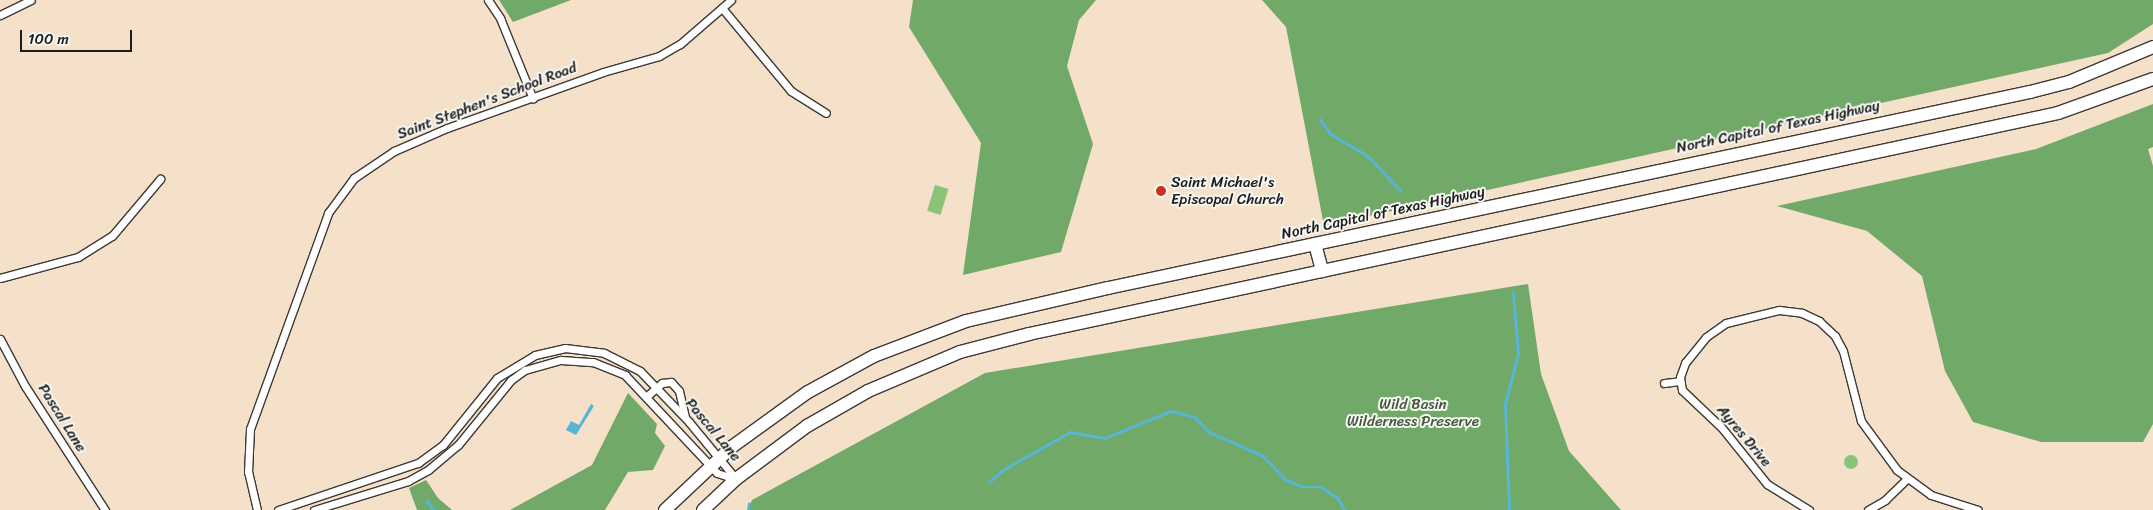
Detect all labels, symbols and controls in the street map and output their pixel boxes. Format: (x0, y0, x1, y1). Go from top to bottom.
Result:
scale bar (22, 20, 135, 52)
text: 100 m (28, 26, 69, 52)
street label: Saint Stephen's School Road (394, 58, 580, 144)
street label: North Capital of Texas Highway (1674, 97, 1882, 157)
place label: Saint Michael's Episcopal Church (1171, 173, 1284, 208)
street label: North Capital of Texas Highway (1279, 183, 1487, 243)
marker: Saint Michael's Episcopal Church (1155, 185, 1167, 197)
street label: Pascal Lane (34, 381, 90, 455)
street label: Pascal Lane (681, 395, 745, 465)
park label: Wild Basin Wilderness Preserve (1347, 395, 1479, 430)
street label: Ayres Drive (1713, 401, 1775, 471)

